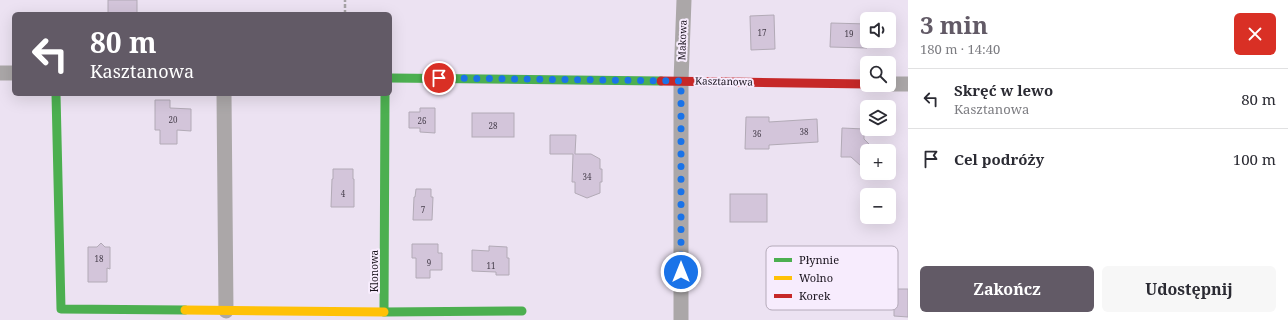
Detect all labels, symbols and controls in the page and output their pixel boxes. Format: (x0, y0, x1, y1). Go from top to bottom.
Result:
text: 3 min (920, 8, 988, 41)
map controls (860, 12, 896, 224)
button: sound (860, 12, 896, 48)
button: close (1234, 13, 1276, 55)
street label: Makowa (674, 19, 690, 61)
text: 80 m (90, 23, 157, 61)
house number: 17 (758, 27, 767, 38)
icon: left (24, 28, 76, 80)
house number: 19 (845, 28, 853, 39)
text: 180 m · 14:40 (920, 40, 1000, 58)
button: search (860, 56, 896, 92)
text: Kasztanowa (90, 59, 194, 83)
pin (422, 61, 456, 95)
icon: arrive (428, 67, 450, 89)
street label: Kasztanowa (695, 73, 753, 89)
text: Skręć w lewo (954, 80, 1053, 100)
icon: left (920, 88, 942, 110)
text: 80 m (1241, 89, 1276, 109)
button: layers (860, 100, 896, 136)
text: Kasztanowa (954, 100, 1029, 118)
house number: 20 (169, 114, 178, 125)
house number: 26 (418, 115, 427, 126)
house number: 28 (489, 120, 498, 131)
house number: 38 (800, 126, 809, 137)
house number: 36 (753, 128, 762, 139)
button: + (860, 144, 896, 180)
icon: arrive (920, 148, 942, 170)
text: Cel podróży (954, 149, 1044, 169)
text: 100 m (1233, 149, 1276, 169)
house number: 34 (583, 171, 592, 182)
house number: 4 (341, 188, 346, 199)
button: − (860, 188, 896, 224)
house number: 7 (421, 204, 426, 215)
legend (766, 246, 898, 310)
street label: Klonowa (367, 249, 381, 292)
position arrow (660, 251, 702, 293)
text: Płynnie (799, 252, 839, 267)
house number: 18 (95, 253, 104, 264)
house number: 9 (427, 257, 431, 268)
house number: 11 (487, 260, 495, 271)
button: Zakończ (920, 266, 1094, 312)
button: Udostępnij (1102, 266, 1276, 312)
text: Wolno (799, 270, 833, 285)
text: Korek (799, 288, 831, 303)

